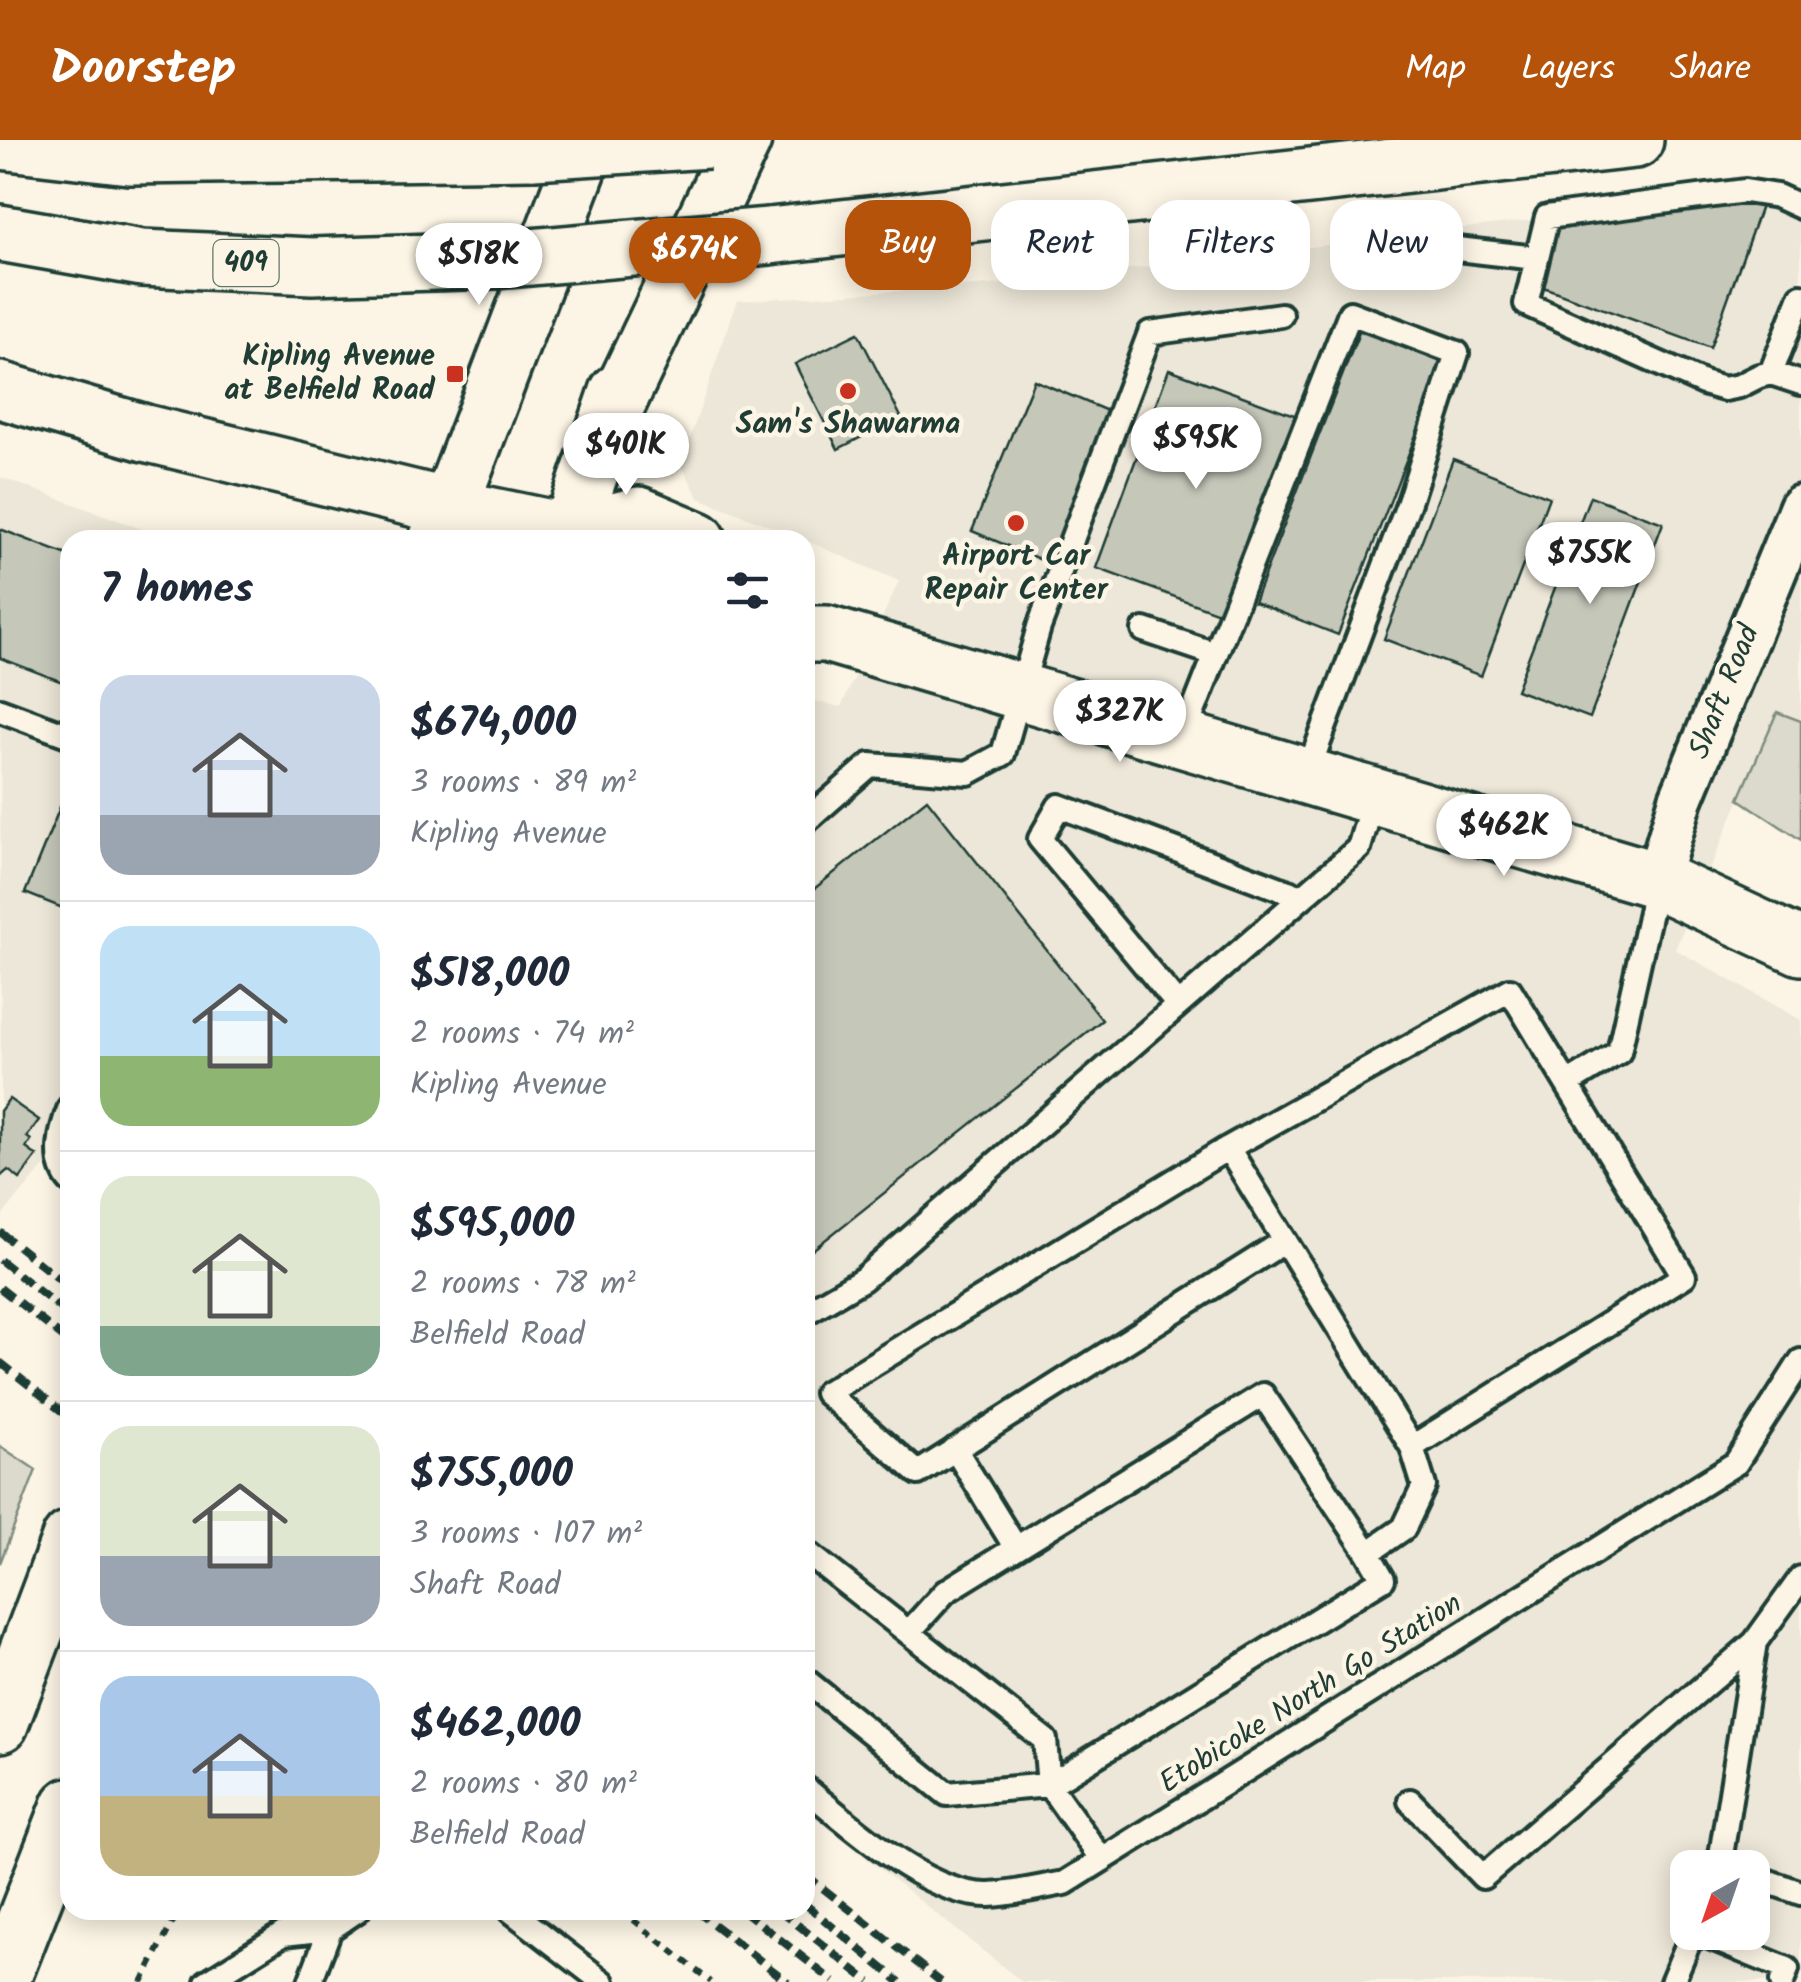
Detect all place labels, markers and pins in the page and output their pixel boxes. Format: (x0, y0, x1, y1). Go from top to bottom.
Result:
pin: $674K (625, 218, 765, 303)
pin: $518K (409, 223, 549, 308)
place label: Kipling Avenue at Belfield Road (224, 333, 436, 415)
marker: Kipling Avenue at Belfield Road (444, 363, 466, 385)
marker: Sam's Shawarma (837, 380, 859, 402)
place label: Sam's Shawarma (736, 401, 960, 449)
pin: $595K (1126, 407, 1266, 492)
pin: $401K (556, 413, 696, 498)
marker: Airport Car Repair Center (1005, 512, 1027, 534)
pin: $755K (1520, 522, 1660, 607)
place label: Airport Car Repair Center (924, 533, 1109, 615)
pin: $327K (1050, 680, 1190, 765)
pin: $462K (1434, 794, 1574, 879)

